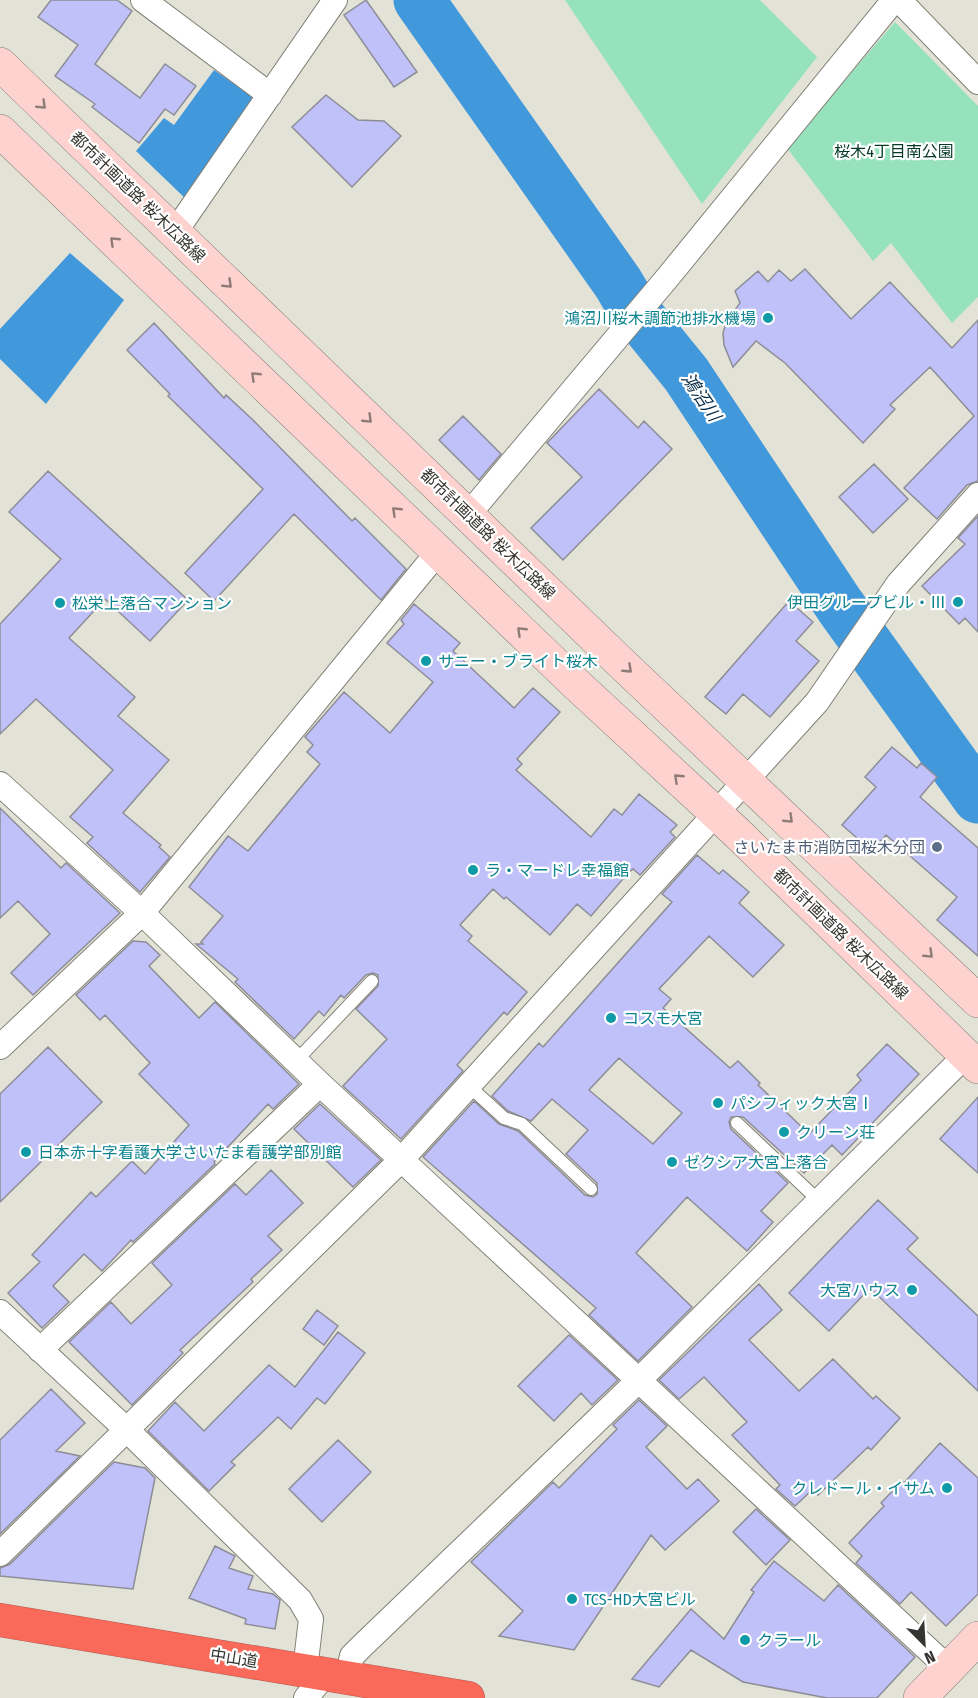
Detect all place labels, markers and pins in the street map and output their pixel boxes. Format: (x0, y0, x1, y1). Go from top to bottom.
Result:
place label: 鴻沼川桜木調節池排水機場 (564, 309, 756, 328)
marker: 鴻沼川桜木調節池排水機場 (761, 311, 775, 325)
place label: 伊田グループビル・Ⅲ (787, 593, 946, 612)
place label: 松栄上落合マンション (72, 594, 232, 613)
marker: 伊田グループビル・Ⅲ (951, 595, 965, 609)
marker: 松栄上落合マンション (53, 596, 67, 610)
place label: サニー・ブライト桜木 (438, 652, 598, 671)
marker: サニー・ブライト桜木 (419, 654, 433, 668)
place label: さいたま市消防団桜木分団 (733, 838, 925, 857)
marker: さいたま市消防団桜木分団 (930, 840, 944, 854)
place label: ラ・マードレ幸福館 (485, 861, 629, 880)
marker: ラ・マードレ幸福館 (466, 863, 480, 877)
place label: コスモ大宮 (623, 1009, 703, 1028)
marker: コスモ大宮 (604, 1011, 618, 1025)
place label: パシフィック大宮Ⅰ (730, 1094, 874, 1113)
marker: パシフィック大宮Ⅰ (711, 1096, 725, 1110)
place label: クリーン荘 (796, 1123, 875, 1142)
marker: クリーン荘 (777, 1125, 791, 1139)
place label: 日本赤十字看護大学さいたま看護学部別館 (38, 1143, 342, 1162)
marker: 日本赤十字看護大学さいたま看護学部別館 (19, 1145, 33, 1159)
place label: ゼクシア大宮上落合 (684, 1153, 828, 1172)
marker: ゼクシア大宮上落合 (665, 1155, 679, 1169)
place label: 大宮ハウス (820, 1281, 900, 1300)
marker: 大宮ハウス (905, 1283, 919, 1297)
place label: クレドール・イサム (791, 1479, 935, 1498)
marker: クレドール・イサム (940, 1481, 954, 1495)
place label: TCS-HD大宮ビル (584, 1590, 696, 1609)
marker: TCS-HD大宮ビル (565, 1592, 579, 1606)
place label: クラール (757, 1631, 821, 1650)
marker: クラール (738, 1633, 752, 1647)

